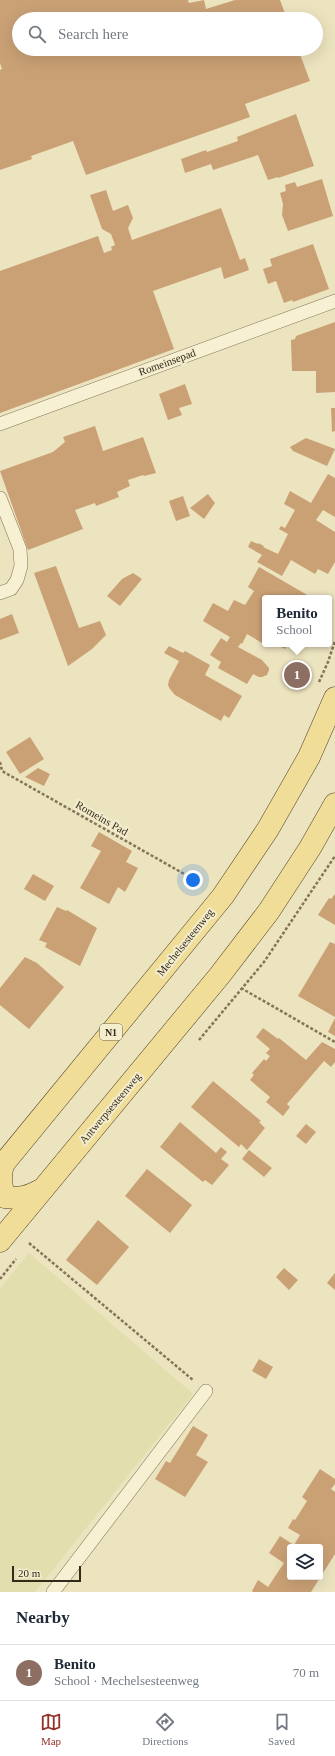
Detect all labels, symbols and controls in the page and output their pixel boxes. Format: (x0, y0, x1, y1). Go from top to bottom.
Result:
search box (12, 12, 323, 56)
icon: search (26, 23, 48, 45)
text: Search here (58, 26, 128, 42)
street label: Romeinsepad (137, 346, 198, 378)
popup (262, 595, 332, 647)
text: Benito (276, 605, 318, 621)
text: School (276, 622, 312, 637)
pin: 1 (284, 660, 310, 690)
street label: Romeins Pad (74, 798, 131, 838)
your location (183, 870, 203, 890)
street label: Mechelsesteenweg (154, 906, 216, 978)
road number: N1 (100, 1024, 122, 1040)
street label: Antwerpsesteenweg (77, 1070, 143, 1146)
map controls (287, 1544, 323, 1580)
button: layers (287, 1544, 323, 1580)
scale bar (12, 1564, 81, 1583)
text: 20 m (18, 1567, 40, 1579)
text: Nearby (16, 1608, 70, 1627)
text: Benito (54, 1656, 96, 1672)
text: 1 (26, 1665, 32, 1680)
text: 70 m (293, 1665, 319, 1680)
text: School · Mechelsesteenweg (54, 1673, 199, 1688)
tab: Map (40, 1711, 62, 1747)
tab: Directions (142, 1711, 188, 1747)
tab: Saved (268, 1711, 295, 1747)

